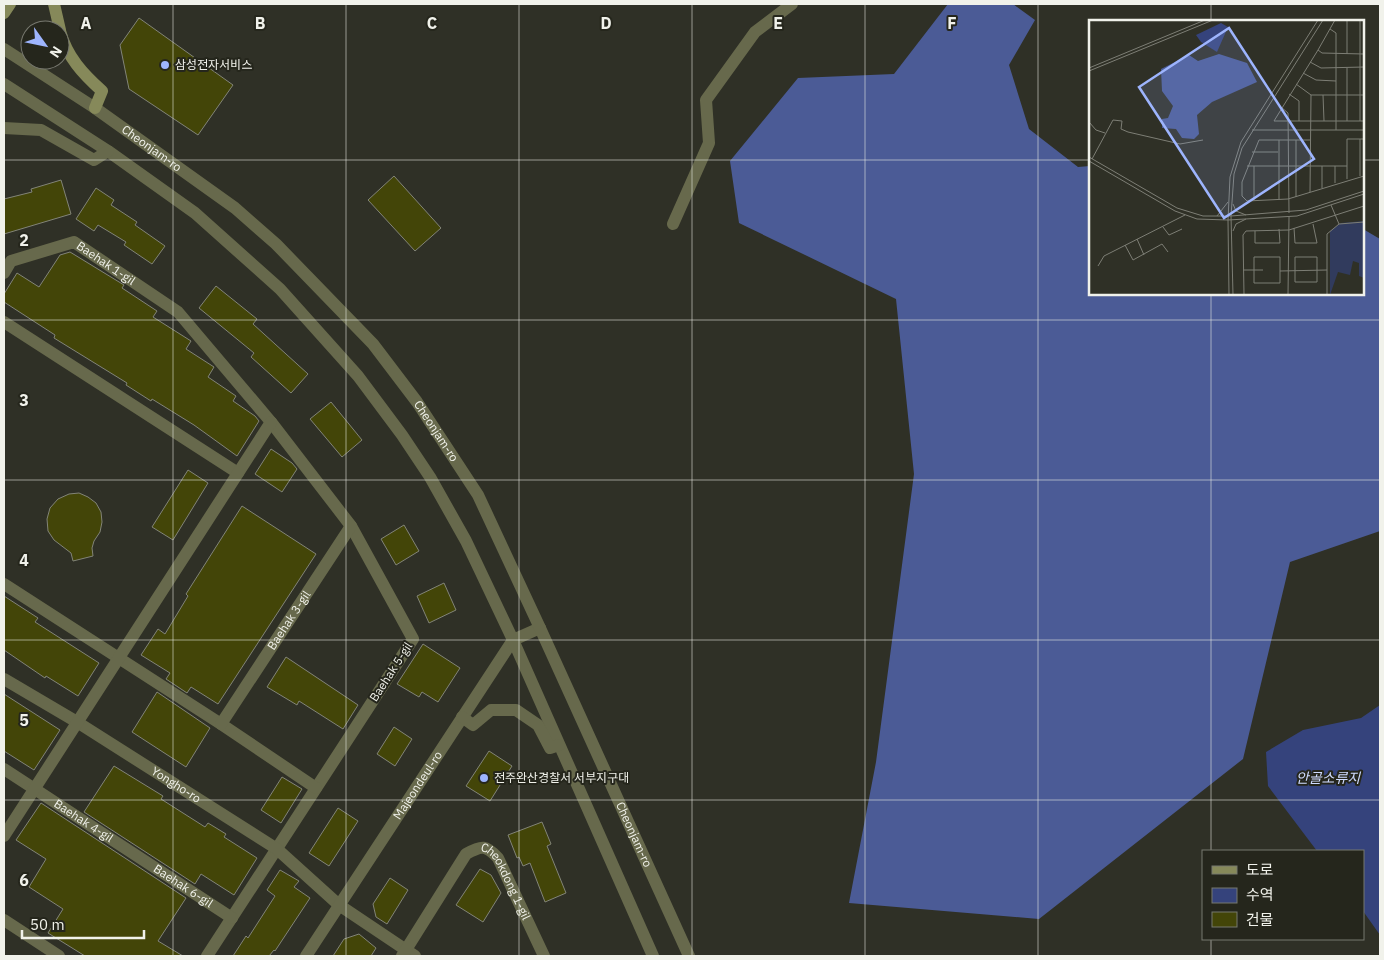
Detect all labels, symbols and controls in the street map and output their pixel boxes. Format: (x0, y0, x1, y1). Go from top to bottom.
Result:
text: A (81, 13, 92, 33)
text: B (255, 13, 266, 33)
text: C (427, 13, 437, 33)
text: D (600, 13, 612, 33)
text: E (773, 13, 783, 33)
text: F (947, 13, 957, 33)
north arrow (20, 20, 70, 70)
inset map (1089, 20, 1364, 295)
text: N (46, 43, 66, 61)
place label: 삼성전자서비스 (175, 57, 252, 72)
marker: 삼성전자서비스 (159, 59, 171, 71)
street label: Cheonjam-ro (119, 121, 185, 175)
text: 2 (19, 230, 29, 250)
street label: Baehak 1-gil (74, 238, 138, 288)
text: 3 (19, 390, 29, 410)
street label: Cheonjam-ro (411, 397, 462, 465)
text: 4 (19, 550, 29, 570)
street label: Baehak 3-gil (264, 588, 314, 653)
street label: Baehak 5-gil (366, 639, 415, 704)
text: 5 (19, 710, 29, 730)
street label: Majeondeul-ro (390, 748, 445, 822)
street label: Yongho-ro (149, 763, 204, 806)
water label: 안골소류지 (1296, 769, 1361, 787)
place label: 전주완산경찰서 서부지구대 (494, 770, 629, 785)
marker: 전주완산경찰서 서부지구대 (478, 772, 490, 784)
street label: Baehak 4-gil (51, 796, 116, 845)
street label: Cheonjam-ro (613, 799, 656, 870)
street label: Cheokdong 1-gil (480, 839, 534, 922)
legend (1202, 850, 1364, 940)
text: 도로 (1246, 860, 1274, 879)
street label: Baehak 6-gil (151, 861, 216, 911)
text: 6 (19, 870, 29, 890)
text: 수역 (1246, 885, 1274, 904)
scale bar (22, 908, 145, 940)
text: 건물 (1246, 910, 1274, 929)
text: 50 m (30, 915, 65, 934)

